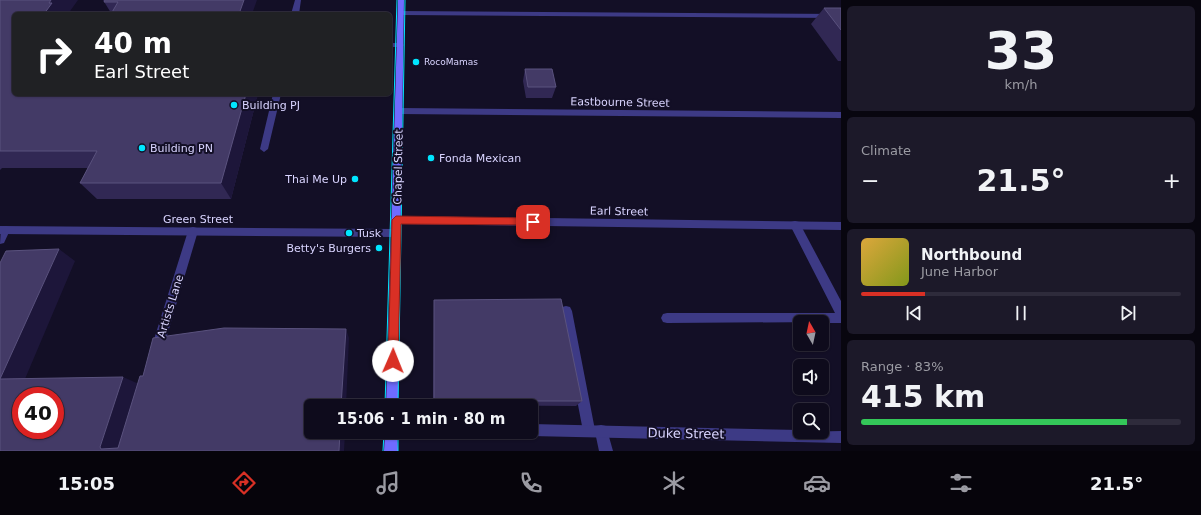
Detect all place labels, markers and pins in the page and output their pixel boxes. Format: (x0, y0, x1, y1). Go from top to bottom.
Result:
marker: RocoMamas (411, 57, 421, 67)
place label: RocoMamas (424, 57, 478, 67)
place label: Building PJ (242, 99, 300, 112)
marker: Building PJ (229, 100, 239, 110)
place label: Building PN (150, 142, 213, 155)
marker: Building PN (137, 143, 147, 153)
place label: Fonda Mexican (439, 152, 521, 165)
marker: Fonda Mexican (426, 153, 436, 163)
place label: Thai Me Up (284, 173, 347, 186)
marker: Thai Me Up (350, 174, 360, 184)
pin (516, 205, 550, 239)
place label: Tusk (356, 227, 382, 240)
marker: Tusk (344, 228, 354, 238)
place label: Betty's Burgers (286, 242, 371, 255)
marker: Betty's Burgers (374, 243, 384, 253)

